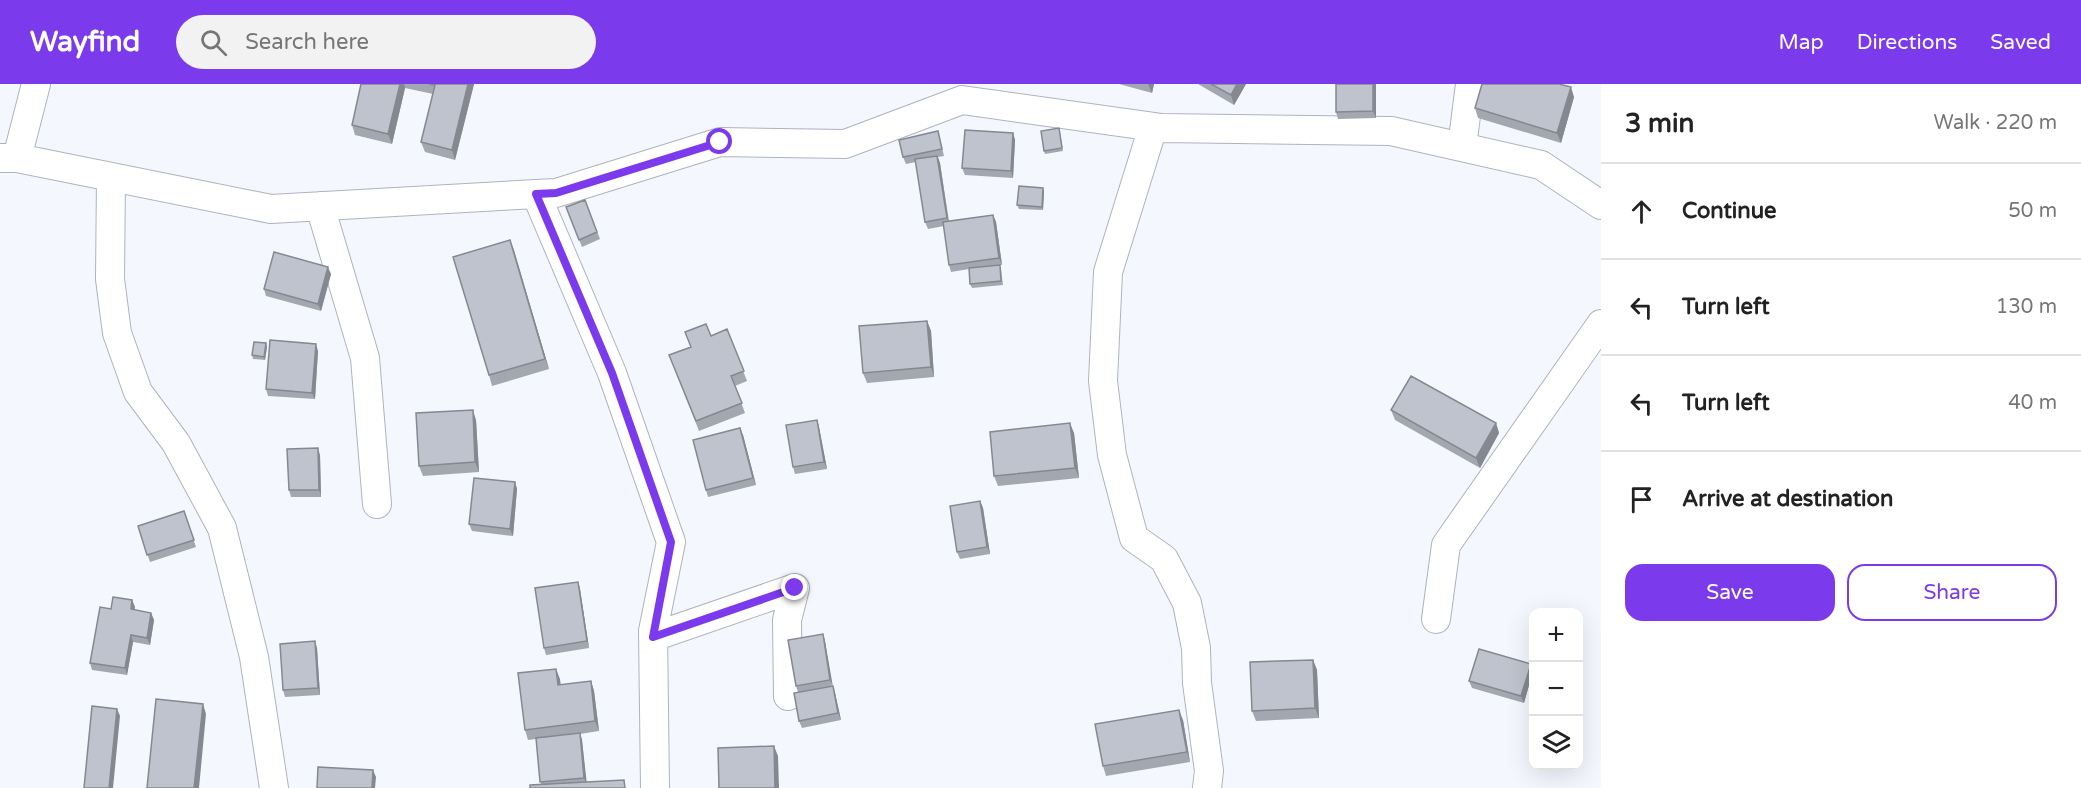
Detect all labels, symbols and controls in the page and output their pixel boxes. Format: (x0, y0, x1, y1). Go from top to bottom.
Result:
search box (176, 15, 596, 69)
text: Wayfind (30, 25, 140, 59)
icon: search (197, 26, 230, 59)
text: Search here (245, 29, 369, 55)
text: Map (1778, 30, 1824, 55)
text: Directions (1857, 30, 1957, 55)
text: Saved (1990, 30, 2051, 55)
text: 3 min (1625, 108, 1694, 139)
text: Walk · 220 m (1934, 111, 2057, 135)
route start (706, 128, 732, 154)
icon: ahead (1625, 195, 1658, 228)
text: Continue (1682, 198, 1777, 224)
text: 50 m (2008, 199, 2057, 223)
icon: left (1625, 291, 1658, 324)
text: Turn left (1682, 294, 1770, 320)
text: 130 m (1996, 295, 2057, 319)
icon: left (1625, 387, 1658, 420)
text: Turn left (1682, 390, 1770, 416)
text: 40 m (2008, 391, 2057, 415)
icon: arrive (1625, 483, 1658, 516)
text: Arrive at destination (1682, 486, 1893, 512)
button: Save (1625, 564, 1835, 621)
button: Share (1847, 564, 2057, 621)
route end (781, 574, 807, 600)
map controls (1529, 608, 1583, 770)
button: + (1529, 608, 1583, 662)
button: − (1529, 662, 1583, 716)
button: layers (1529, 716, 1583, 770)

